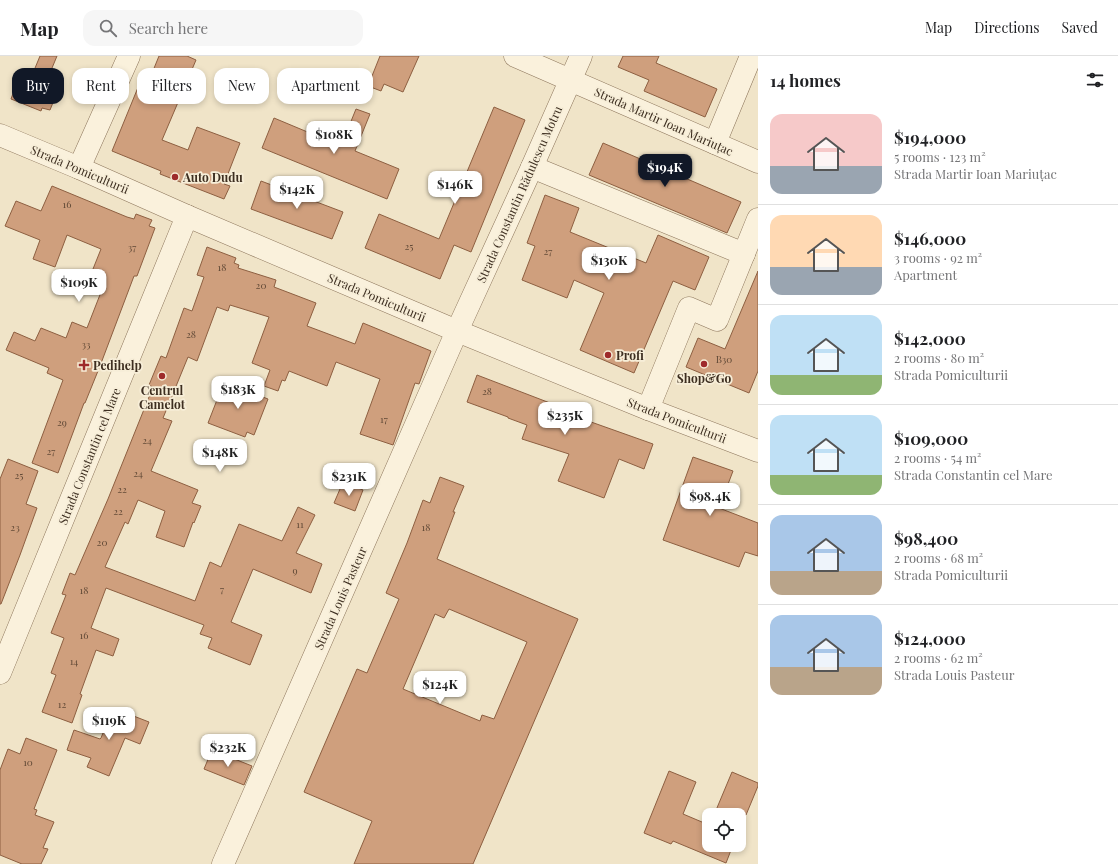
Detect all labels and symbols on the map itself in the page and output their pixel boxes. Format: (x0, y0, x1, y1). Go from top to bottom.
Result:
street label: Strada Martir Ioan Mariuțac (592, 83, 736, 159)
street label: Strada Constantin Rădulescu Motru (473, 103, 565, 285)
pin: $108K (306, 121, 362, 155)
street label: Strada Pomiculturii (28, 141, 132, 197)
pin: $194K (637, 154, 693, 188)
place label: Auto Dudu (182, 169, 243, 185)
pin: $146K (427, 171, 483, 205)
marker: Auto Dudu (170, 172, 180, 182)
pin: $142K (269, 176, 325, 210)
house number: 16 (63, 197, 71, 211)
house number: 25 (405, 239, 413, 253)
house number: 37 (128, 240, 136, 254)
house number: 27 (544, 244, 552, 258)
pin: $130K (581, 247, 637, 281)
house number: 18 (218, 260, 226, 274)
pin: $109K (51, 269, 107, 303)
street label: Strada Pomiculturii (325, 269, 429, 325)
house number: 20 (256, 278, 266, 292)
house number: 28 (186, 327, 196, 341)
house number: 33 (81, 337, 91, 351)
place label: Profi (616, 347, 644, 363)
marker: Profi (603, 350, 613, 360)
house number: B30 (716, 352, 732, 366)
place label: Pedihelp (93, 357, 142, 373)
marker: Pedihelp (78, 359, 90, 371)
marker: Shop&Go (699, 359, 709, 369)
place label: Shop&Go (677, 370, 732, 386)
marker: Centrul Camelot (157, 371, 167, 381)
pin: $183K (210, 376, 266, 410)
place label: Centrul Camelot (139, 382, 186, 412)
house number: 28 (482, 384, 492, 398)
street label: Strada Constantin cel Mare (54, 385, 124, 527)
street label: Strada Pomiculturii (625, 394, 729, 447)
pin: $235K (537, 402, 593, 436)
house number: 17 (380, 412, 388, 426)
house number: 29 (57, 415, 67, 429)
house number: 24 (142, 433, 152, 447)
pin: $148K (192, 439, 248, 473)
house number: 27 (47, 444, 55, 458)
pin: $231K (321, 463, 377, 497)
house number: 24 (133, 466, 143, 480)
house number: 25 (15, 468, 23, 482)
house number: 22 (117, 482, 127, 496)
pin: $98.4K (677, 483, 743, 517)
house number: 22 (113, 504, 123, 518)
house number: 11 (296, 517, 304, 531)
house number: 23 (10, 520, 20, 534)
house number: 18 (422, 520, 430, 534)
house number: 20 (97, 535, 107, 549)
street label: Strada Louis Pasteur (310, 543, 370, 652)
house number: 9 (292, 563, 298, 577)
house number: 7 (220, 582, 224, 596)
house number: 18 (80, 583, 88, 597)
house number: 16 (80, 628, 88, 642)
house number: 14 (70, 654, 78, 668)
pin: $124K (412, 671, 468, 705)
house number: 12 (58, 697, 66, 711)
pin: $119K (81, 707, 137, 741)
pin: $232K (200, 734, 256, 768)
house number: 10 (23, 755, 33, 769)

